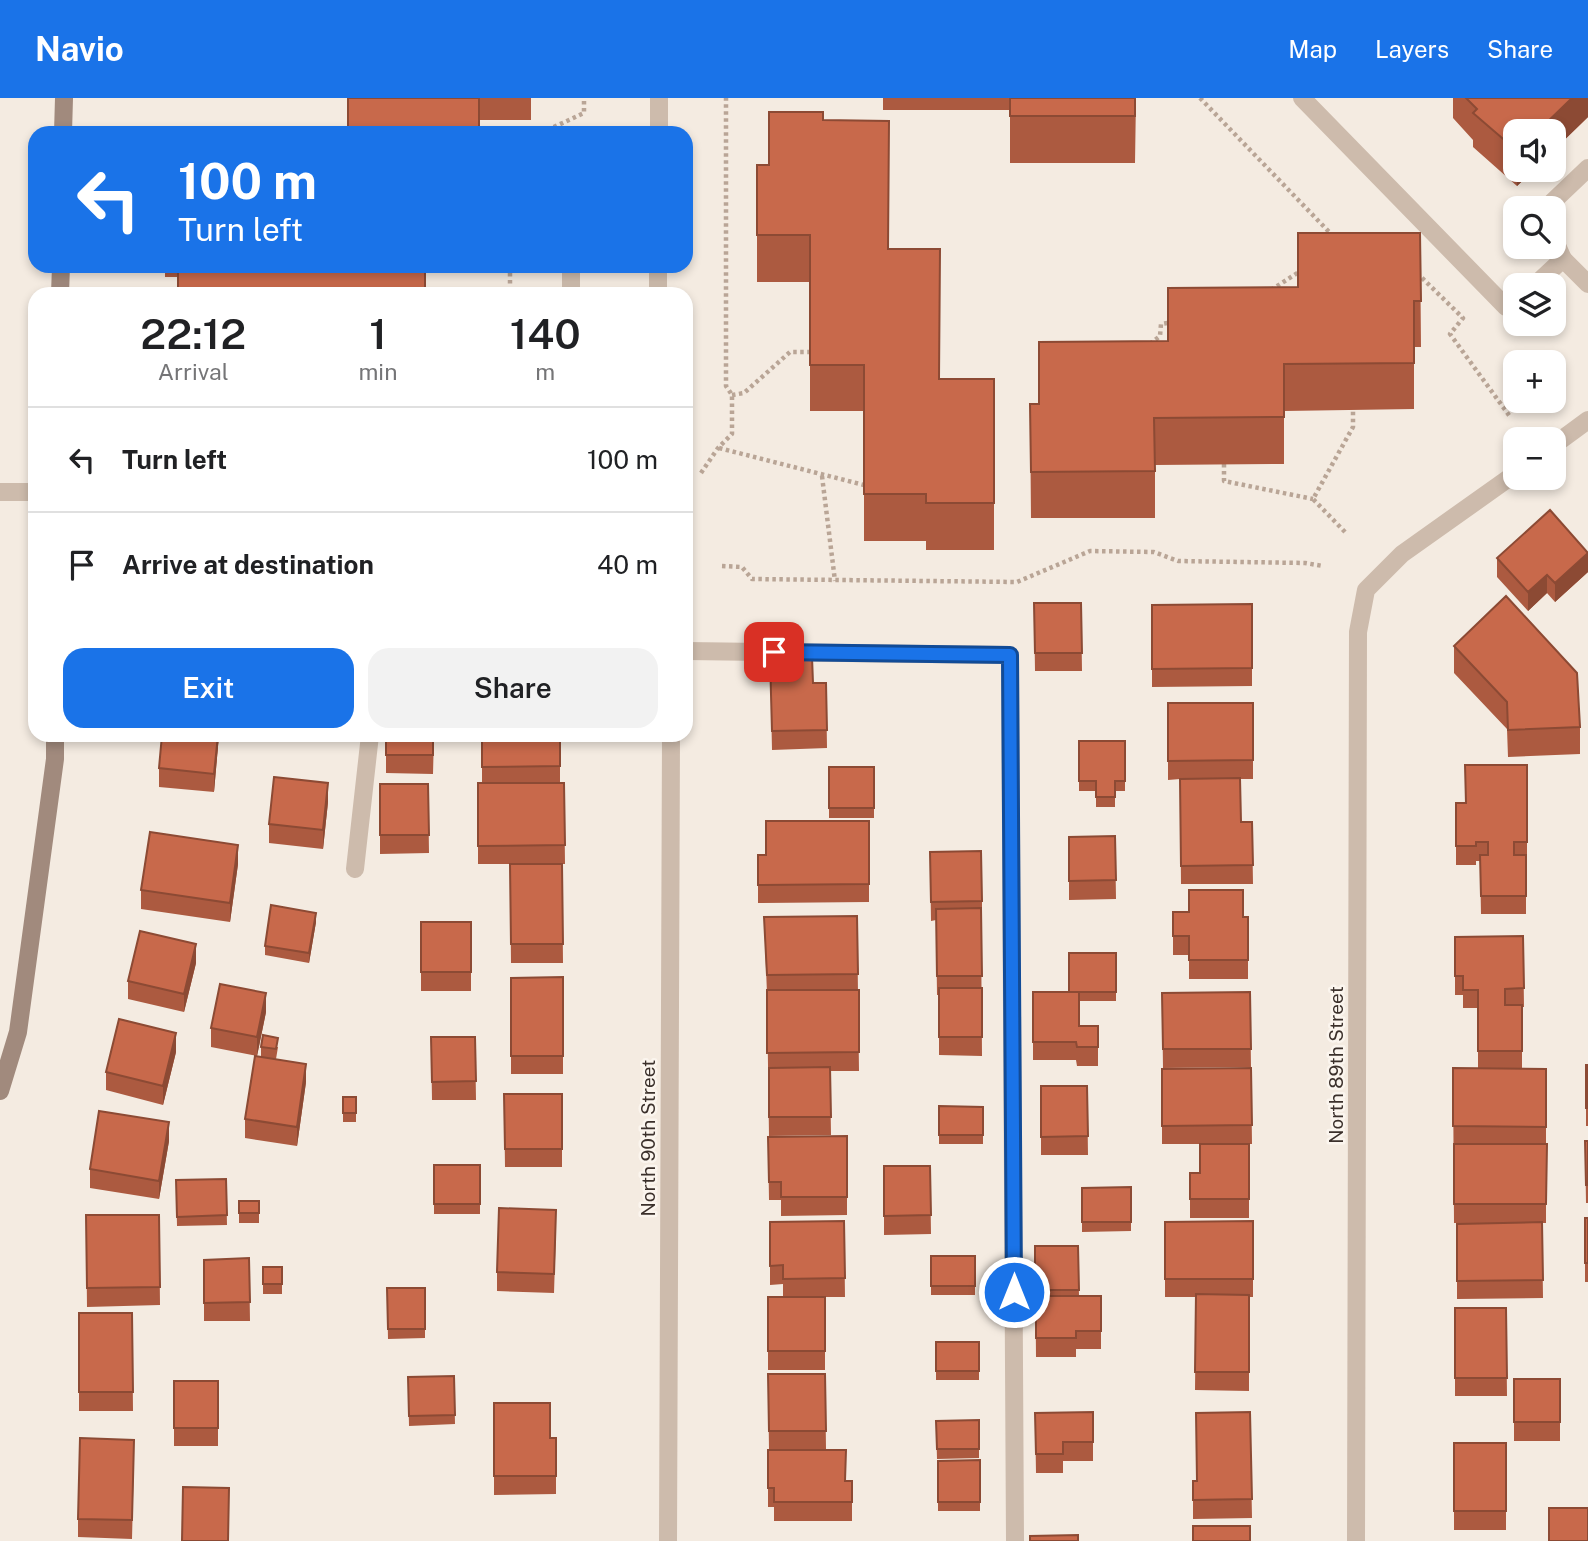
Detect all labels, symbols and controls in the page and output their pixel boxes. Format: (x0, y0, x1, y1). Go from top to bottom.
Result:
text: Navio (35, 30, 124, 68)
text: Map (1288, 35, 1337, 63)
text: Layers (1375, 35, 1449, 63)
text: Share (1487, 35, 1553, 63)
map controls (1503, 119, 1566, 490)
button: sound (1503, 119, 1566, 182)
text: 100 m (178, 152, 317, 210)
icon: left (63, 154, 154, 245)
button: search (1503, 196, 1566, 259)
text: Turn left (178, 211, 303, 248)
button: layers (1503, 273, 1566, 336)
text: 22:12 (140, 309, 246, 358)
text: 1 (369, 309, 387, 358)
text: 140 (510, 309, 581, 358)
button: + (1503, 350, 1566, 413)
text: Arrival (158, 358, 229, 385)
text: min (358, 358, 397, 385)
text: m (535, 358, 555, 385)
button: − (1503, 427, 1566, 490)
icon: left (63, 441, 101, 479)
text: Turn left (122, 444, 227, 475)
text: 100 m (587, 444, 658, 475)
icon: arrive (63, 546, 101, 584)
text: Arrive at destination (122, 549, 374, 580)
text: 40 m (597, 549, 658, 580)
pin (744, 622, 804, 682)
icon: arrive (755, 633, 793, 671)
button: Exit (63, 648, 354, 728)
button: Share (368, 648, 658, 728)
street label: North 89th Street (1325, 986, 1347, 1144)
street label: North 90th Street (637, 1060, 659, 1216)
position arrow (977, 1255, 1051, 1329)

